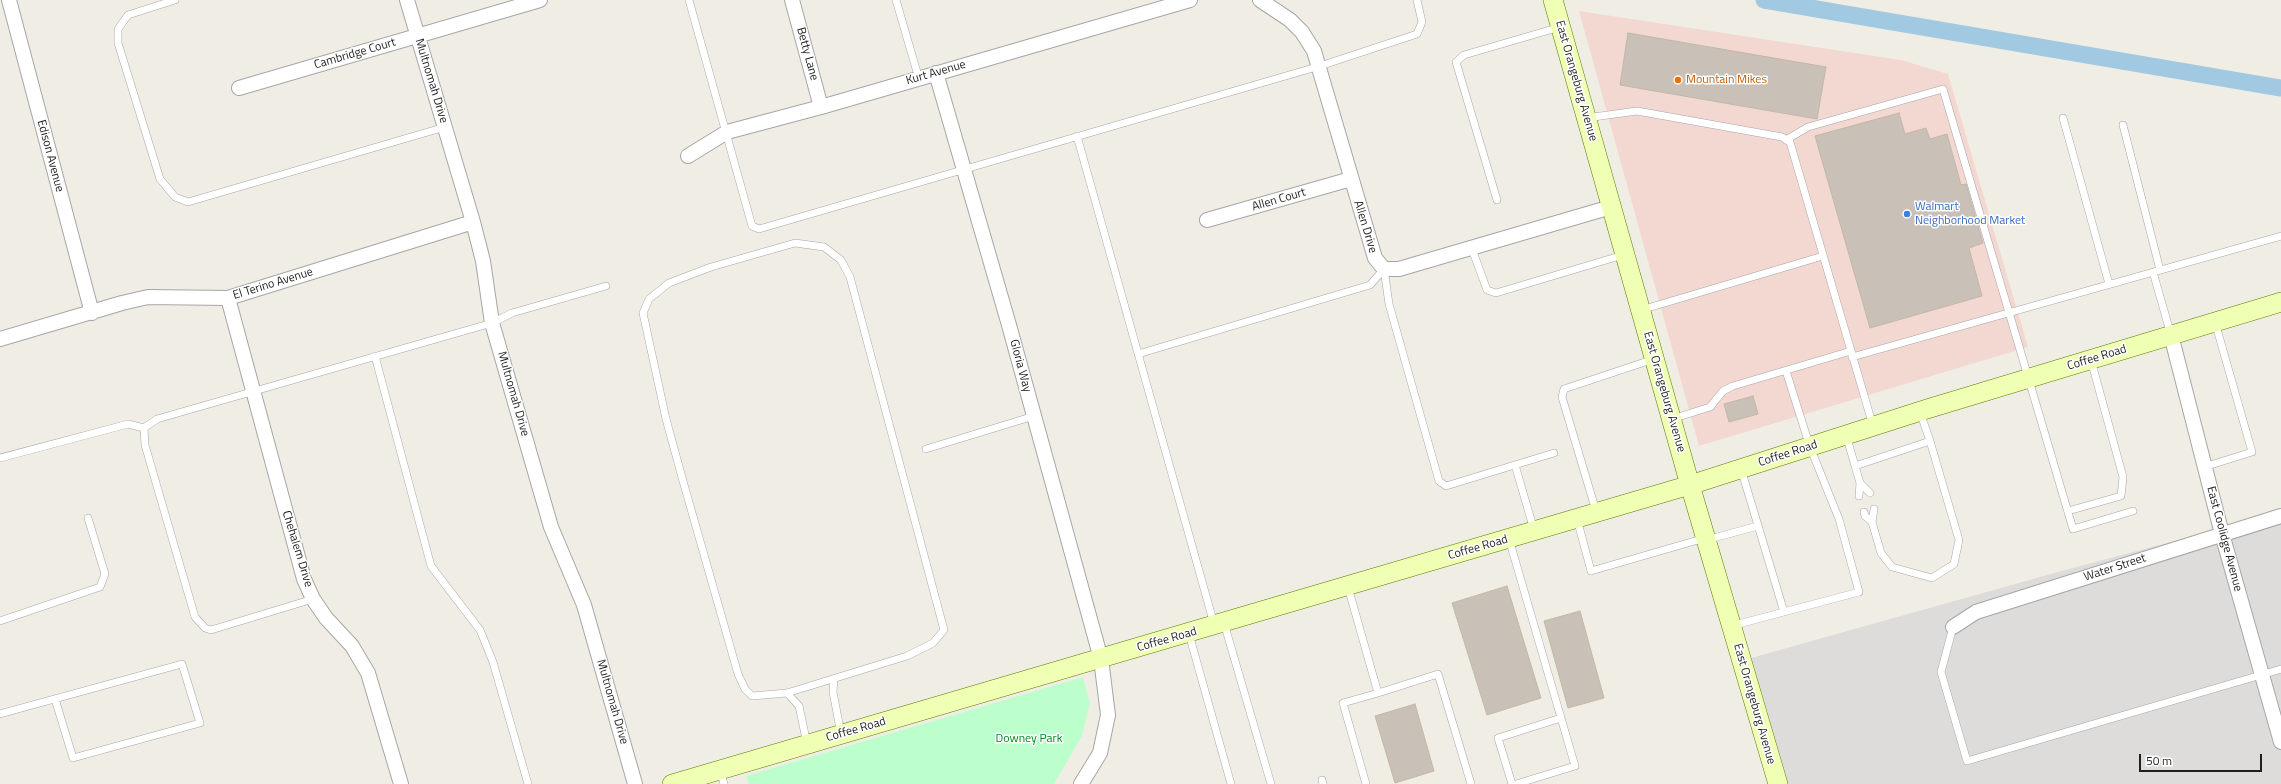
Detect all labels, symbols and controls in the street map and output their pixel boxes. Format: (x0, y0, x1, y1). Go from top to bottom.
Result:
street label: East Orangeburg Avenue (1552, 19, 1600, 143)
street label: Betty Lane (793, 26, 821, 82)
street label: Cambridge Court (312, 35, 398, 73)
street label: Multnomah Drive (411, 37, 451, 125)
street label: Kurt Avenue (904, 58, 968, 88)
place label: Mountain Mikes (1686, 73, 1767, 87)
marker: Mountain Mikes (1673, 75, 1683, 85)
street label: Edison Avenue (33, 118, 67, 194)
street label: Allen Court (1250, 185, 1308, 215)
street label: Allen Drive (1350, 199, 1380, 255)
place label: Walmart Neighborhood Market (1915, 200, 2025, 228)
marker: Walmart Neighborhood Market (1902, 209, 1912, 219)
street label: El Terino Avenue (231, 265, 315, 303)
street label: East Orangeburg Avenue (1640, 330, 1688, 454)
street label: Gloria Way (1006, 338, 1034, 394)
street label: Coffee Road (2066, 342, 2128, 374)
street label: Multnomah Drive (494, 350, 532, 438)
street label: Coffee Road (1757, 438, 1819, 470)
street label: East Coolidge Avenue (2203, 485, 2245, 593)
street label: Chehalem Drive (279, 509, 315, 589)
street label: Coffee Road (1447, 533, 1509, 563)
street label: Water Street (2082, 551, 2148, 585)
street label: Coffee Road (1136, 625, 1198, 655)
street label: East Orangeburg Avenue (1730, 642, 1778, 766)
street label: Multnomah Drive (593, 658, 631, 746)
street label: Coffee Road (825, 715, 887, 745)
park label: Downey Park (996, 732, 1062, 746)
scale bar (2141, 746, 2264, 772)
text: 50 m (2146, 751, 2172, 770)

